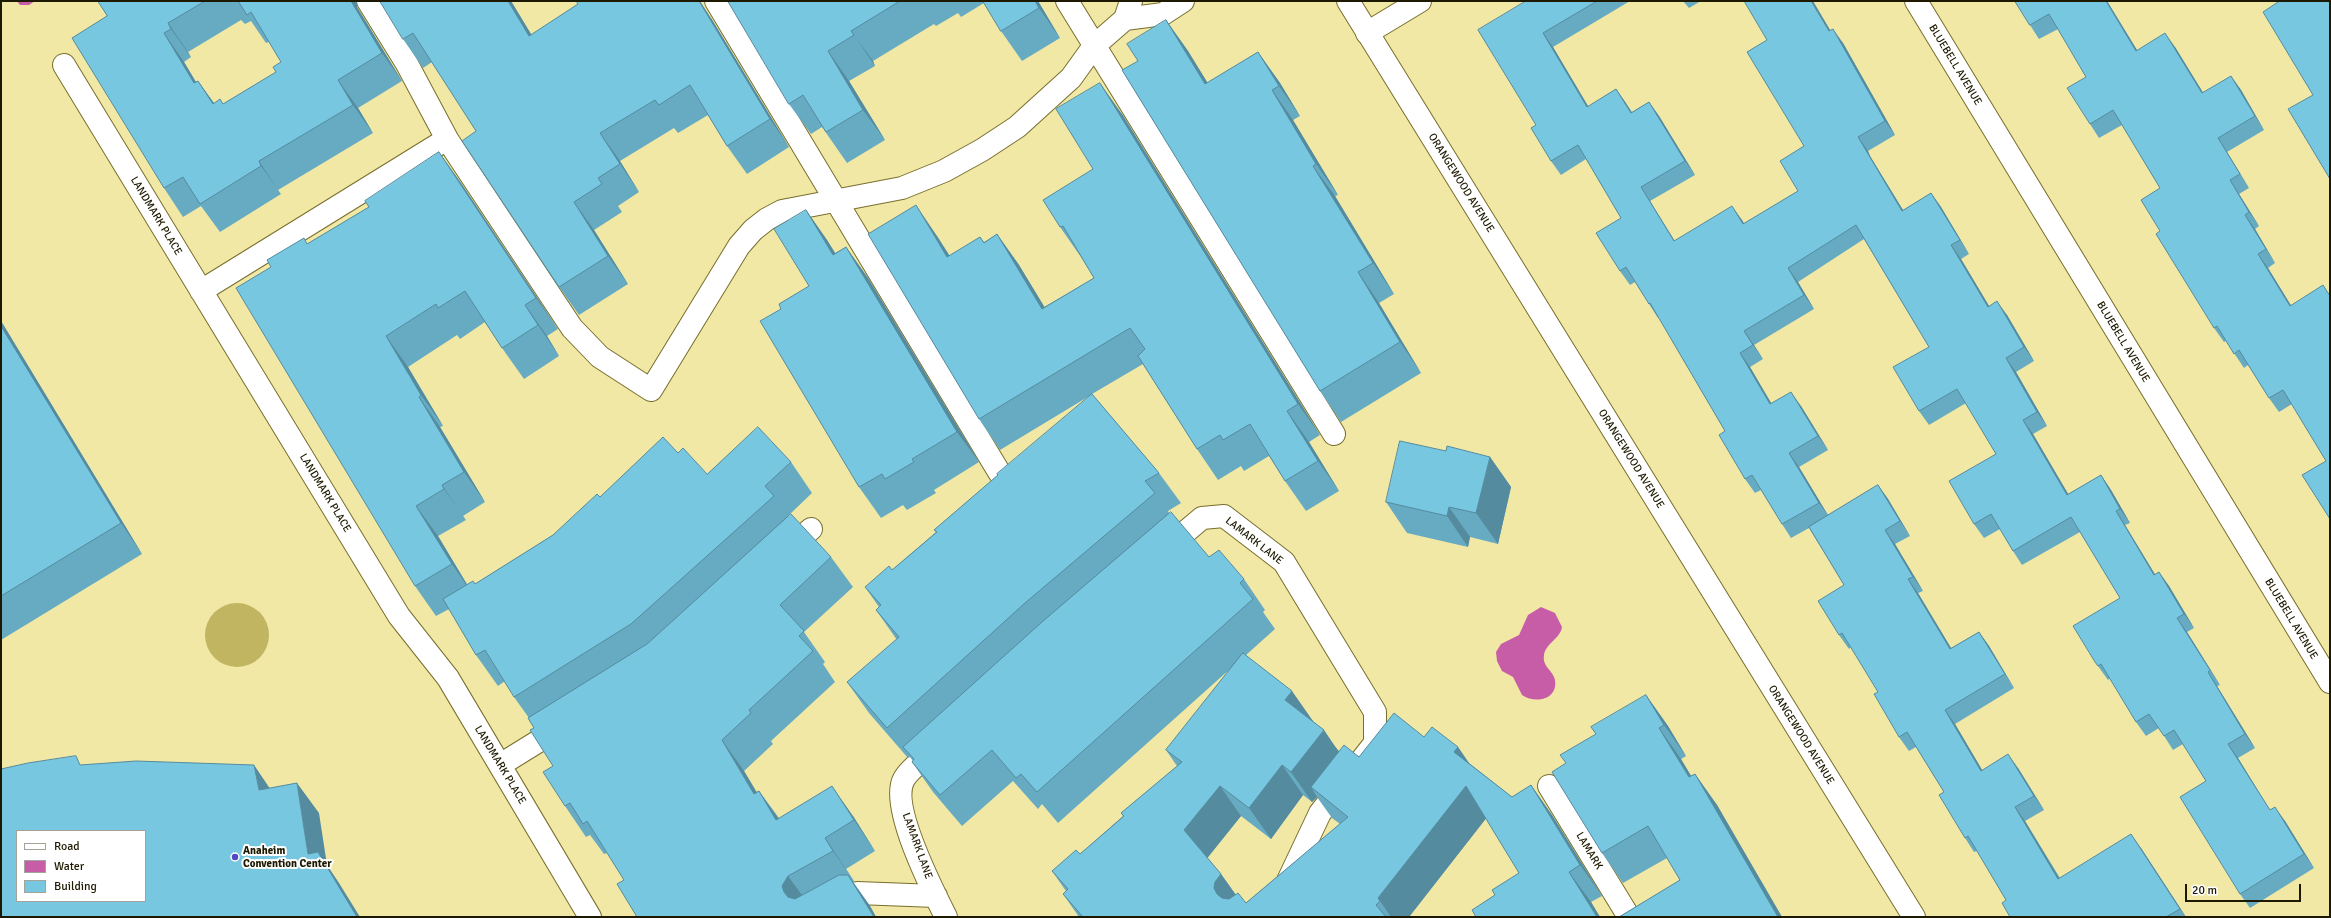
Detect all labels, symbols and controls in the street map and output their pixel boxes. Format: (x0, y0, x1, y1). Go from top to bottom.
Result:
street label: BLUEBELL AVENUE (1926, 22, 1984, 108)
street label: ORANGEWOOD AVENUE (1425, 131, 1497, 235)
street label: LANDMARK PLACE (127, 174, 185, 258)
street label: BLUEBELL AVENUE (2094, 299, 2152, 385)
street label: ORANGEWOOD AVENUE (1595, 407, 1667, 511)
street label: LANDMARK PLACE (296, 451, 354, 535)
street label: LAMARK LANE (1223, 514, 1285, 568)
street label: BLUEBELL AVENUE (2262, 576, 2320, 662)
street label: ORANGEWOOD AVENUE (1765, 683, 1837, 787)
street label: LANDMARK PLACE (471, 723, 529, 807)
street label: LAMARK LANE (899, 811, 935, 881)
legend (16, 830, 146, 902)
street label: LAMARK (1573, 830, 1605, 872)
text: Road (54, 839, 80, 854)
place label: Anaheim Convention Center (243, 844, 332, 870)
marker: Anaheim Convention Center (230, 852, 240, 862)
text: Water (54, 859, 84, 874)
scale bar (2187, 876, 2303, 902)
text: Building (54, 879, 97, 894)
text: 20 m (2192, 883, 2217, 898)

